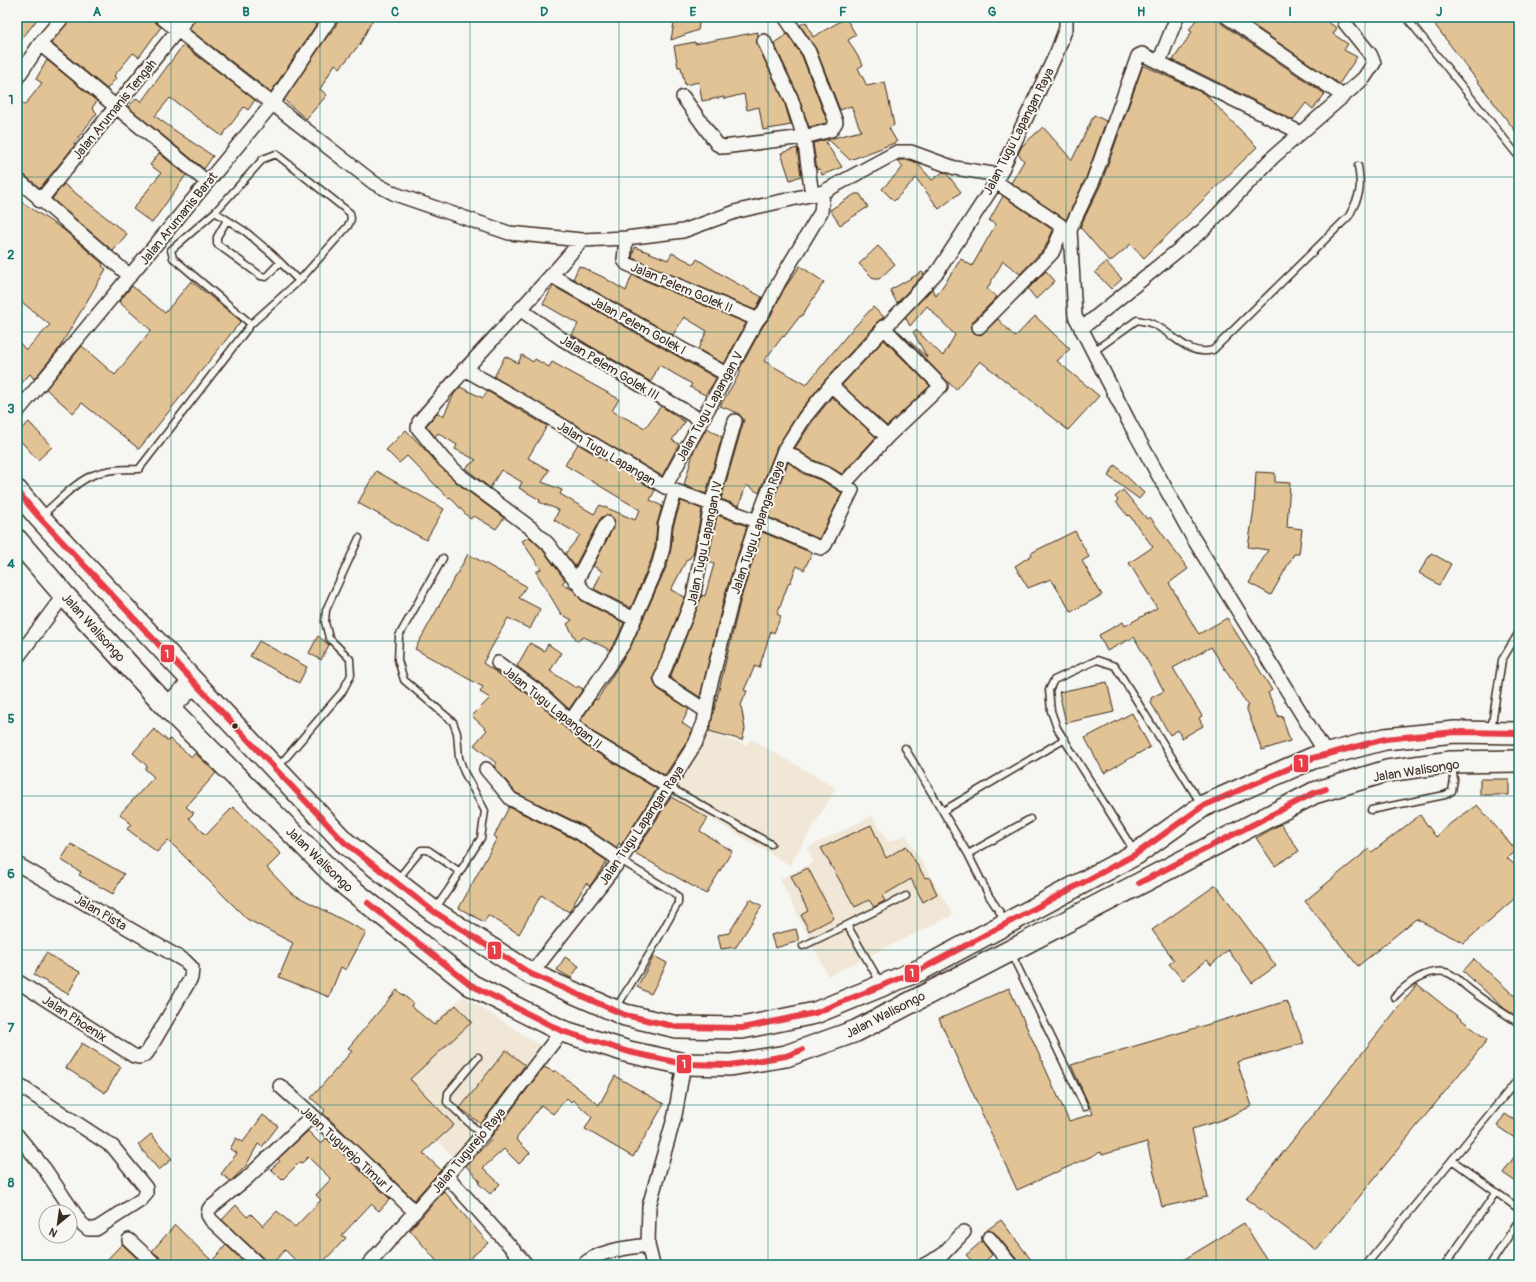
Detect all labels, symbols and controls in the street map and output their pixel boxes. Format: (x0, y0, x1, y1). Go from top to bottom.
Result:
text: A (93, 4, 102, 20)
text: B (242, 4, 250, 20)
text: C (391, 4, 399, 20)
text: D (540, 4, 548, 20)
text: E (690, 4, 697, 20)
text: F (839, 4, 847, 20)
text: G (988, 4, 997, 20)
text: H (1137, 4, 1145, 20)
text: I (1288, 4, 1292, 20)
text: J (1436, 4, 1442, 20)
street label: Jalan Arumanis Tengah (69, 56, 160, 163)
street label: Jalan Tugu Lapangan Raya (980, 65, 1058, 198)
text: 1 (8, 92, 14, 108)
street label: Jalan Arumanis Barat (136, 168, 222, 268)
text: 2 (7, 247, 15, 263)
street label: Jalan Pelem Golek II (628, 259, 735, 317)
street label: Jalan Pelem Golek I (588, 293, 689, 358)
street label: Jalan Pelem Golek III (557, 332, 662, 404)
street label: Jalan Tugu Lapangan V (673, 349, 747, 464)
text: 3 (7, 401, 15, 417)
street label: Jalan Tugu Lapangan (554, 418, 659, 490)
street label: Jalan Tugu Lapangan Raya (728, 458, 788, 596)
street label: Jalan Tugu Lapangan IV (684, 479, 726, 607)
text: 4 (7, 556, 15, 572)
street label: Jalan Walisongo (58, 590, 128, 665)
line badge: 1 (160, 644, 175, 663)
text: 1 (165, 648, 169, 661)
street label: Jalan Tugu Lapangan II (500, 663, 605, 753)
text: 5 (7, 711, 15, 727)
unlabelled marker (230, 721, 240, 731)
line badge: 1 (1293, 754, 1309, 773)
street label: Jalan Walisongo (1372, 756, 1461, 786)
text: 1 (1299, 757, 1303, 770)
street label: Jalan Tugu Lapangan Raya (596, 763, 688, 888)
street label: Jalan Walisongo (282, 824, 356, 896)
text: 6 (7, 866, 15, 882)
street label: Jalan Pista (71, 891, 130, 934)
line badge: 1 (487, 941, 502, 960)
text: 1 (492, 944, 496, 957)
line badge: 1 (904, 964, 920, 983)
text: 1 (910, 967, 914, 980)
street label: Jalan Walisongo (843, 988, 928, 1042)
street label: Jalan Phoenix (39, 992, 110, 1046)
text: 7 (8, 1020, 15, 1036)
line badge: 1 (676, 1054, 692, 1074)
text: 1 (682, 1058, 686, 1071)
street label: Jalan Tugurejo Timur I (297, 1103, 396, 1196)
street label: Jalan Tugurejo Raya (428, 1105, 509, 1197)
text: 8 (8, 1175, 15, 1191)
north arrow (38, 1204, 78, 1244)
text: N (46, 1225, 60, 1240)

